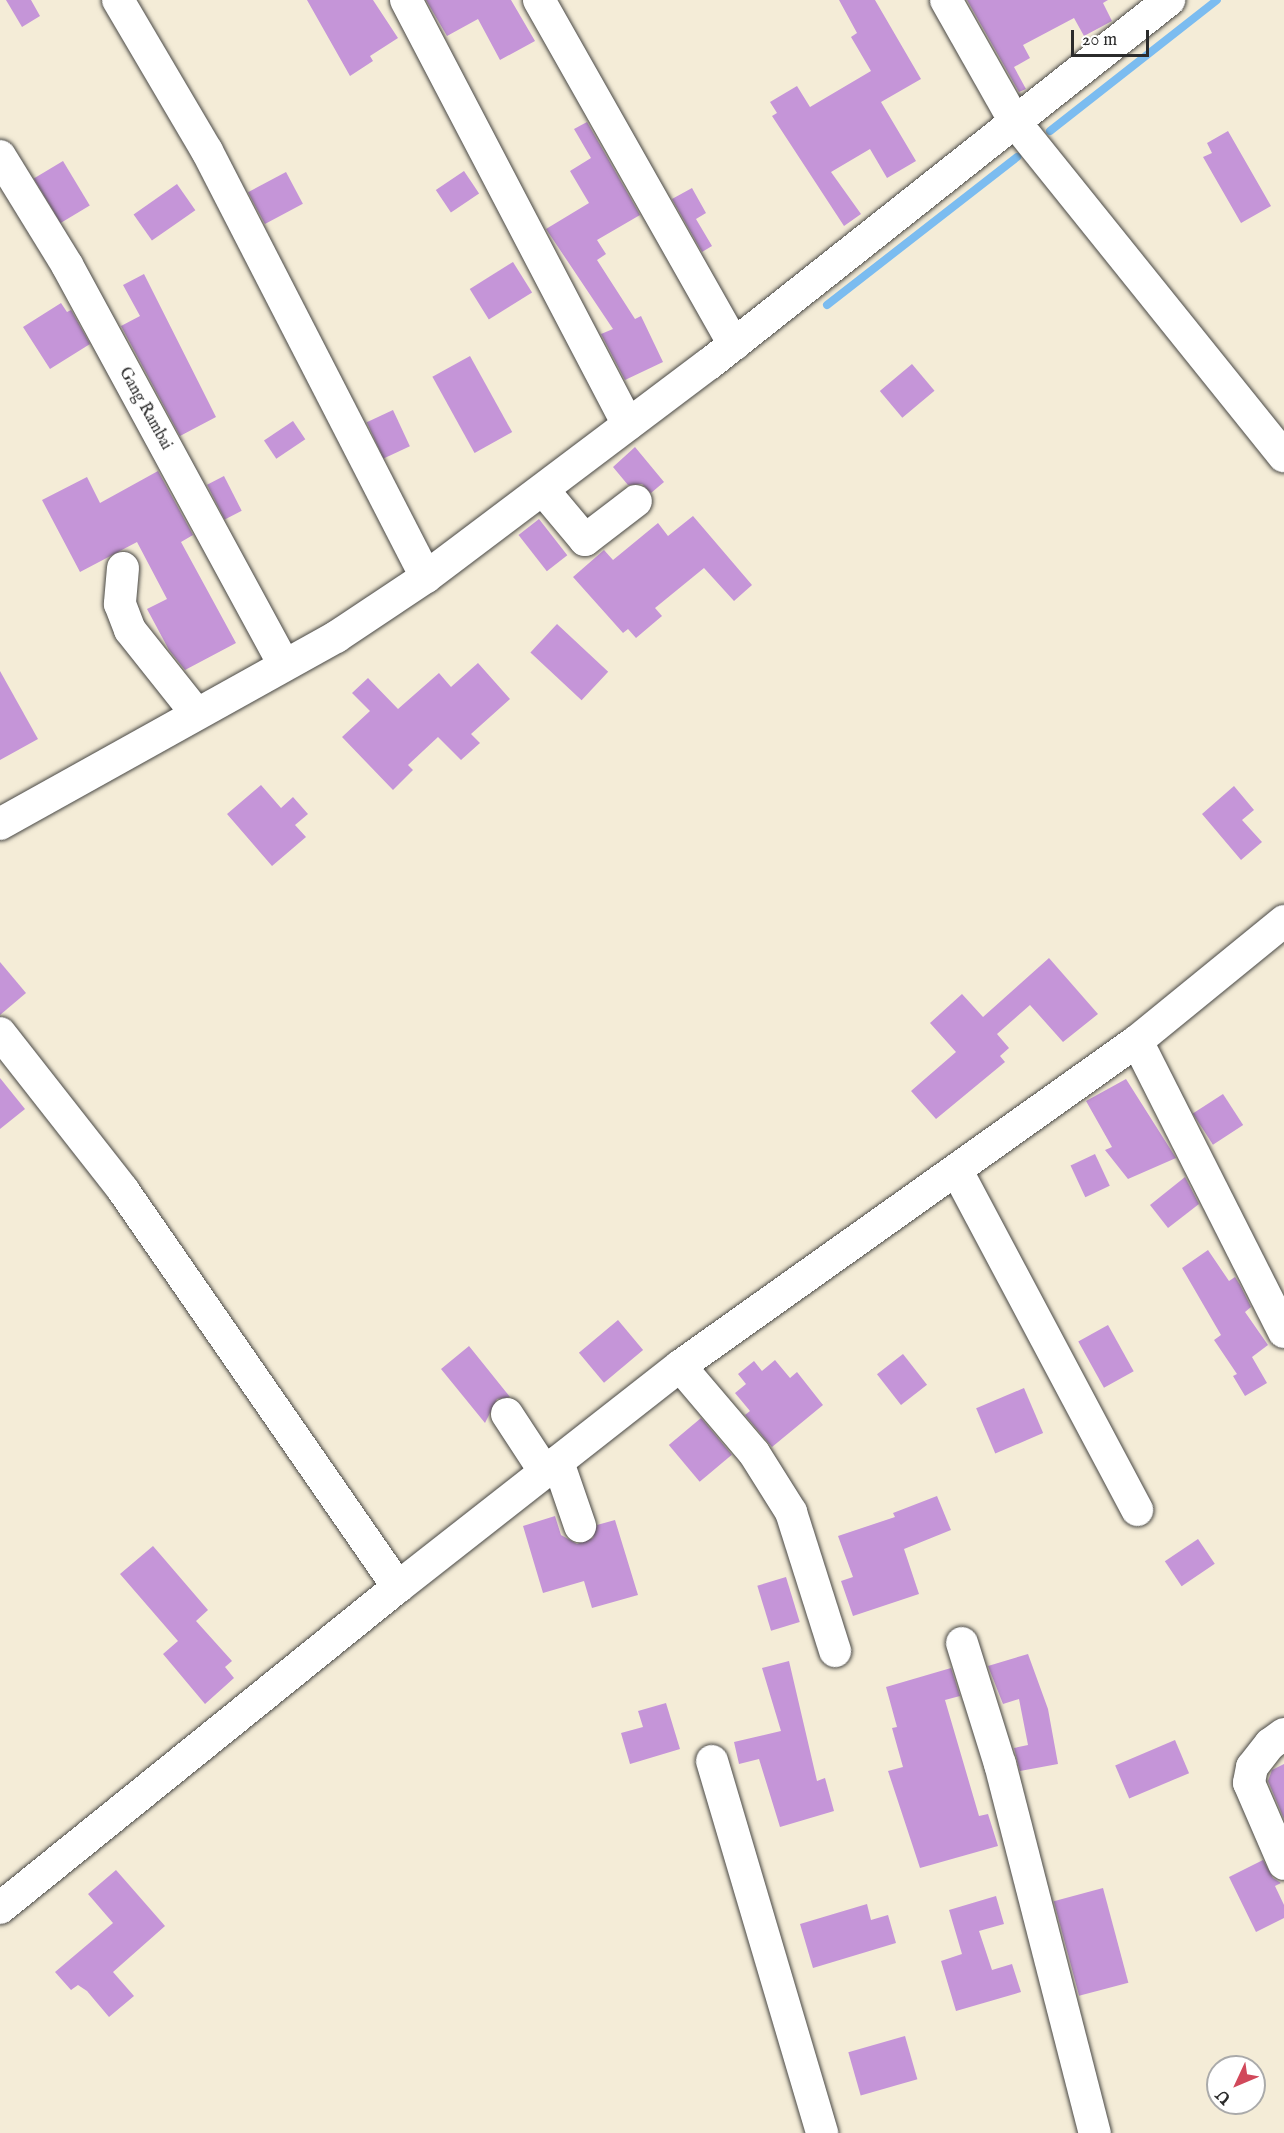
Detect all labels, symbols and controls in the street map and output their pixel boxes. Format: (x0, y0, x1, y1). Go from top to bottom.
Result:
scale bar (1074, 18, 1152, 56)
text: 20 m (1082, 29, 1117, 52)
street label: Gang Rambai (114, 364, 176, 454)
north arrow (1206, 2055, 1266, 2115)
text: U (1213, 2084, 1236, 2108)

